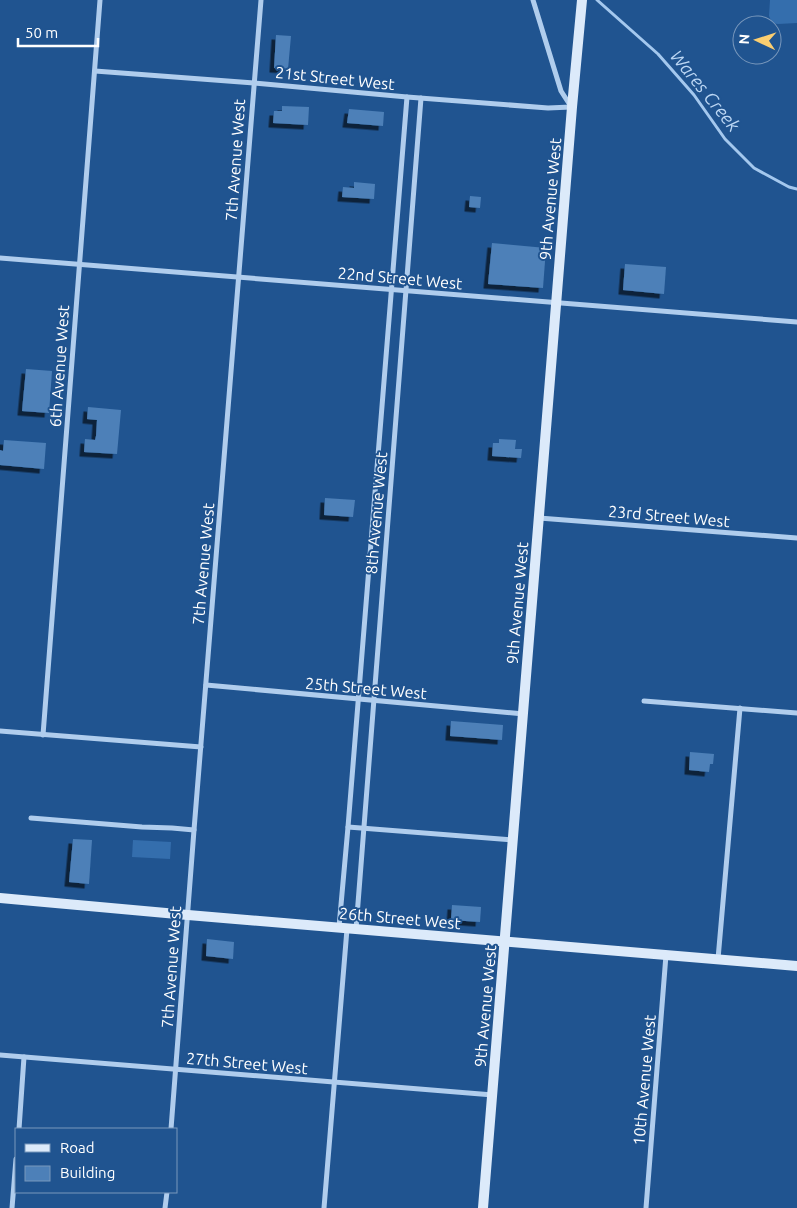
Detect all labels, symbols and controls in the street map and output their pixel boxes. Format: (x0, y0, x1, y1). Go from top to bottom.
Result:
scale bar (18, 15, 98, 47)
north arrow (732, 15, 782, 65)
text: 50 m (25, 24, 58, 41)
text: N (736, 33, 752, 45)
water label: Wares Creek (667, 46, 745, 136)
street label: 21st Street West (274, 63, 396, 93)
street label: 7th Avenue West (222, 98, 248, 222)
street label: 9th Avenue West (536, 137, 564, 261)
street label: 22nd Street West (337, 264, 464, 292)
street label: 6th Avenue West (46, 304, 72, 428)
street label: 8th Avenue West (362, 451, 390, 575)
street label: 7th Avenue West (189, 502, 217, 626)
street label: 23rd Street West (607, 502, 731, 530)
street label: 9th Avenue West (503, 541, 531, 665)
street label: 25th Street West (304, 674, 428, 702)
street label: 26th Street West (338, 904, 462, 932)
street label: 7th Avenue West (158, 905, 184, 1029)
street label: 9th Avenue West (471, 944, 499, 1068)
street label: 10th Avenue West (629, 1013, 659, 1146)
street label: 27th Street West (185, 1049, 309, 1077)
legend (15, 1128, 178, 1193)
text: Road (60, 1139, 95, 1156)
text: Building (60, 1164, 115, 1181)

